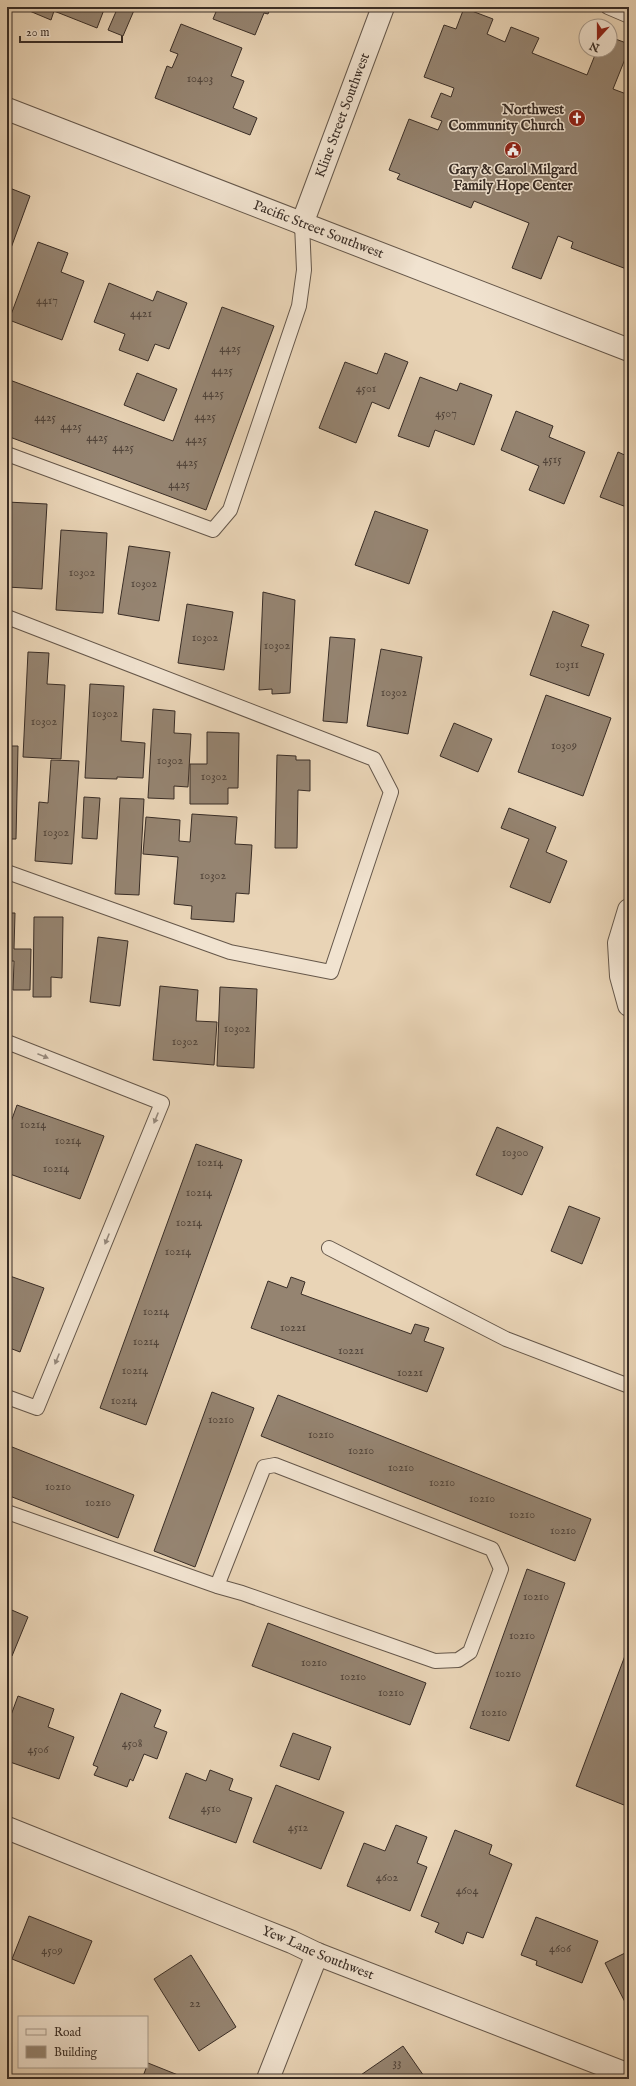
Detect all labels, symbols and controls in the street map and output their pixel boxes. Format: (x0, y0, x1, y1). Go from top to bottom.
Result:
scale bar (20, 18, 122, 44)
north arrow (578, 18, 618, 58)
text: 20 m (26, 25, 49, 40)
text: N (587, 38, 603, 55)
street label: Kline Street Southwest (311, 50, 374, 180)
house number: 10403 (187, 71, 213, 86)
place label: Northwest Community Church (449, 101, 565, 135)
church icon: Northwest Community Church (567, 108, 587, 128)
public building icon: Gary & Carol Milgard Family Hope Center (503, 140, 523, 160)
place label: Gary & Carol Milgard Family Hope Center (449, 161, 578, 195)
street label: Pacific Street Southwest (251, 196, 386, 263)
house number: 4417 (36, 293, 58, 308)
house number: 4421 (130, 306, 152, 321)
house number: 4425 (219, 341, 242, 356)
house number: 4425 (211, 363, 234, 378)
house number: 4501 (356, 381, 376, 396)
house number: 4425 (202, 386, 225, 401)
house number: 4507 (435, 406, 457, 421)
house number: 4425 (194, 409, 217, 424)
house number: 4425 (34, 410, 57, 425)
house number: 4425 (60, 419, 83, 434)
house number: 4425 (86, 430, 109, 445)
house number: 4425 (185, 432, 208, 447)
house number: 4425 (112, 440, 135, 455)
house number: 4515 (542, 452, 562, 467)
house number: 4425 (176, 455, 199, 470)
house number: 4425 (168, 477, 191, 492)
house number: 10302 (69, 565, 96, 580)
house number: 10302 (131, 576, 158, 591)
house number: 10302 (192, 630, 219, 645)
house number: 10302 (264, 638, 291, 653)
house number: 10311 (555, 657, 579, 672)
house number: 10302 (381, 685, 408, 700)
house number: 10302 (92, 706, 119, 721)
house number: 10302 (31, 714, 58, 729)
house number: 10309 (551, 738, 577, 753)
house number: 10302 (157, 753, 184, 768)
house number: 10302 (201, 769, 228, 784)
house number: 10302 (43, 825, 70, 840)
house number: 10302 (200, 868, 227, 883)
house number: 10302 (224, 1021, 251, 1036)
house number: 10302 (172, 1034, 199, 1049)
one-way arrow (38, 1054, 50, 1060)
one-way arrow (153, 1113, 159, 1124)
house number: 10214 (20, 1117, 46, 1132)
house number: 10214 (55, 1133, 81, 1148)
house number: 10300 (502, 1145, 528, 1160)
house number: 10214 (197, 1155, 223, 1170)
house number: 10214 (43, 1161, 69, 1176)
house number: 10214 (186, 1185, 212, 1200)
house number: 10214 (176, 1215, 202, 1230)
one-way arrow (103, 1233, 109, 1245)
house number: 10214 (165, 1244, 191, 1259)
house number: 10214 (143, 1304, 169, 1319)
house number: 10221 (280, 1320, 306, 1335)
house number: 10214 (133, 1334, 159, 1349)
house number: 10221 (338, 1343, 364, 1358)
one-way arrow (54, 1353, 60, 1365)
house number: 10214 (122, 1363, 148, 1378)
house number: 10221 (397, 1365, 423, 1380)
house number: 10214 (111, 1393, 137, 1408)
house number: 10210 (208, 1412, 234, 1427)
house number: 10210 (308, 1427, 334, 1442)
house number: 10210 (348, 1443, 374, 1458)
house number: 10210 (388, 1460, 414, 1475)
house number: 10210 (429, 1475, 455, 1490)
house number: 10210 (45, 1479, 71, 1494)
house number: 10210 (469, 1491, 495, 1506)
house number: 10210 (85, 1495, 111, 1510)
house number: 10210 (509, 1507, 535, 1522)
house number: 10210 (550, 1523, 576, 1538)
house number: 10210 (523, 1589, 549, 1604)
house number: 10210 (509, 1628, 535, 1643)
house number: 10210 (301, 1655, 327, 1670)
house number: 10210 (495, 1666, 521, 1681)
house number: 10210 (340, 1669, 366, 1684)
house number: 10210 (378, 1685, 404, 1700)
house number: 10210 (481, 1705, 507, 1720)
house number: 4508 (122, 1736, 143, 1751)
house number: 4506 (27, 1742, 49, 1757)
house number: 4510 (201, 1801, 221, 1816)
house number: 4512 (288, 1820, 309, 1835)
house number: 4602 (376, 1870, 399, 1885)
house number: 4604 (456, 1883, 478, 1898)
street label: Yew Lane Southwest (259, 1922, 377, 1984)
house number: 4606 (549, 1941, 572, 1956)
house number: 4509 (41, 1943, 63, 1958)
house number: 22 (189, 1996, 201, 2011)
legend (18, 2016, 148, 2068)
text: Road (54, 2025, 82, 2040)
text: Building (54, 2045, 98, 2060)
house number: 33 (393, 2055, 401, 2070)

